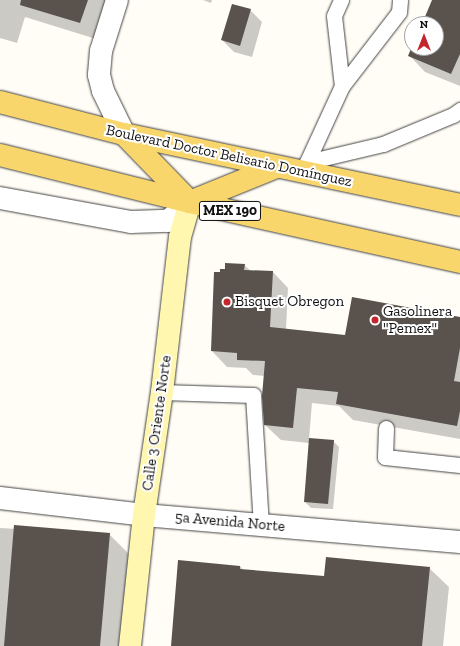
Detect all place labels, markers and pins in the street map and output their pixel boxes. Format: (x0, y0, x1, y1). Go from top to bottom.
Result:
place label: Bisquet Obregon (235, 293, 344, 311)
marker: Bisquet Obregon (222, 297, 232, 307)
place label: Gasolinera "Pemex" (383, 302, 452, 337)
marker: Gasolinera "Pemex" (370, 315, 380, 325)

